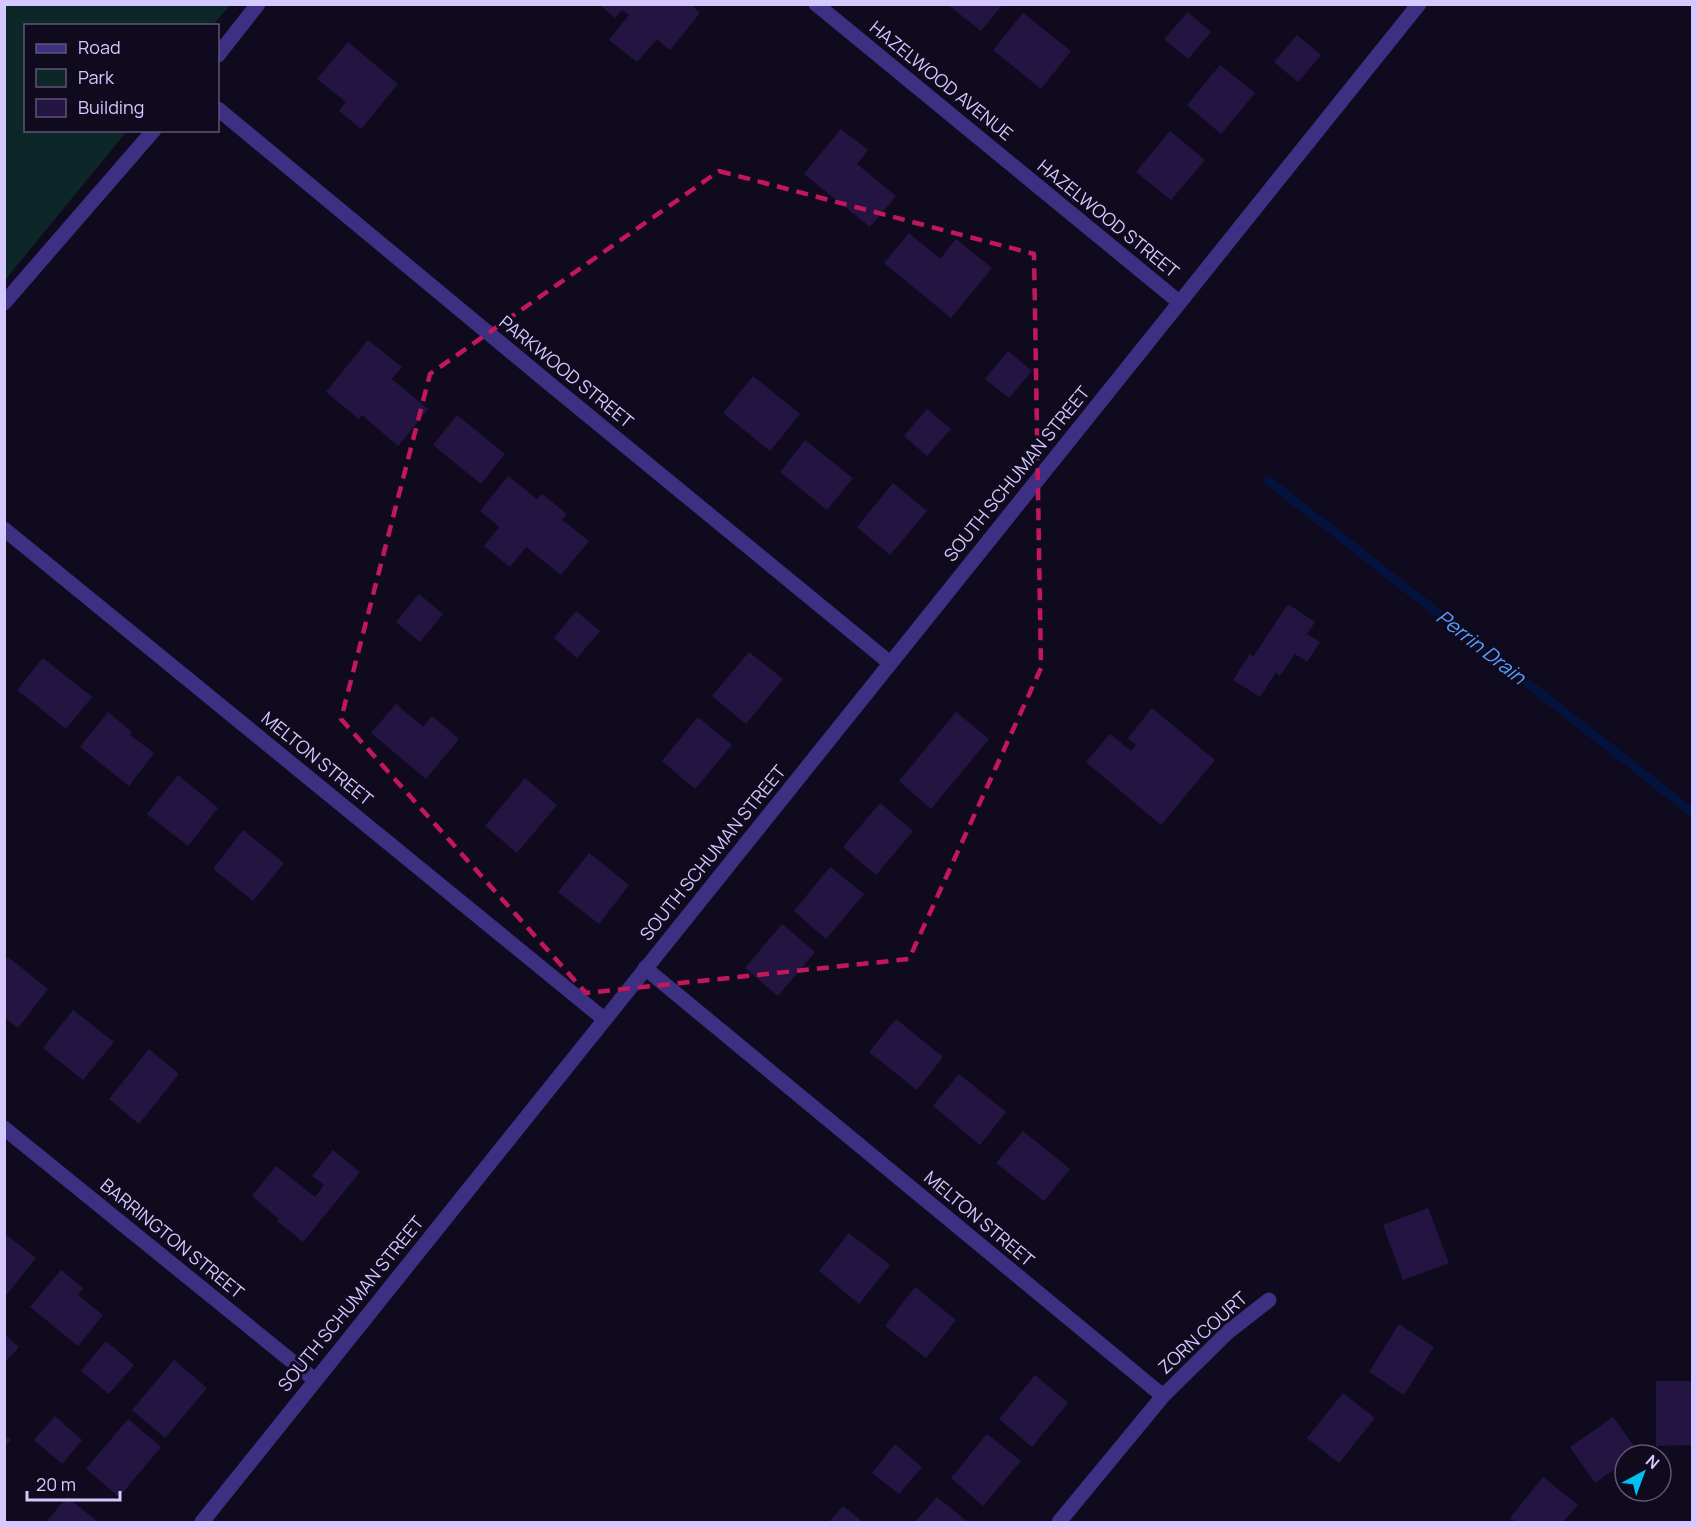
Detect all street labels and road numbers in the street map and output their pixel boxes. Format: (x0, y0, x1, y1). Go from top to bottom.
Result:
street label: HAZELWOOD AVENUE (865, 15, 1018, 145)
street label: HAZELWOOD STREET (1033, 154, 1185, 283)
street label: PARKWOOD STREET (495, 310, 639, 433)
street label: SOUTH SCHUMAN STREET (938, 380, 1095, 566)
street label: MELTON STREET (257, 706, 379, 811)
street label: SOUTH SCHUMAN STREET (634, 759, 791, 945)
street label: MELTON STREET (919, 1165, 1040, 1272)
street label: BARRINGTON STREET (96, 1173, 250, 1304)
street label: SOUTH SCHUMAN STREET (272, 1210, 429, 1396)
street label: ZORN COURT (1153, 1286, 1252, 1379)

